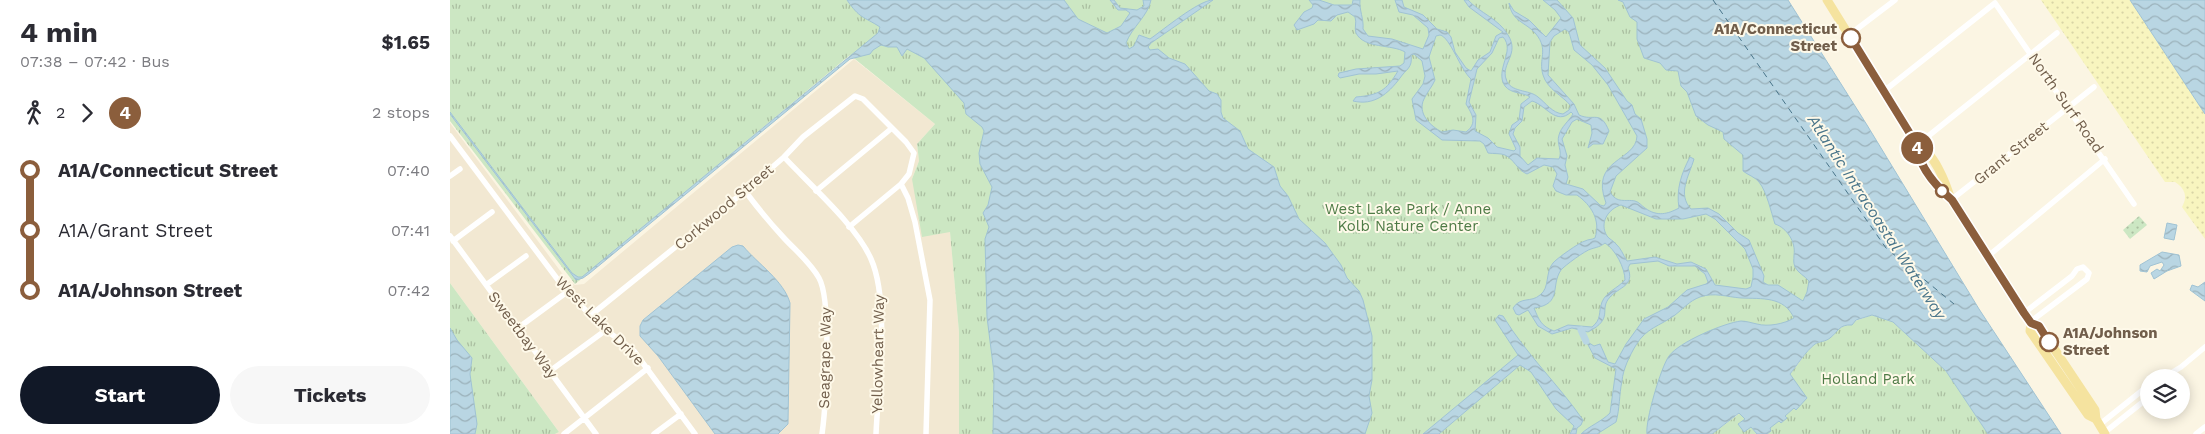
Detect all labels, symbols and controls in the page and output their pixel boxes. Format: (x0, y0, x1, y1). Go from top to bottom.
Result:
text: 4 min (20, 16, 98, 49)
place label: A1A/Connecticut Street (1714, 20, 1837, 55)
marker: A1A/Connecticut Street (1841, 28, 1861, 48)
text: $1.65 (381, 31, 430, 54)
street label: North Surf Road (2025, 49, 2107, 157)
text: 07:38 – 07:42 · Bus (20, 52, 170, 71)
icon: walk (20, 99, 48, 127)
icon: forward (73, 99, 101, 127)
text: 4 (119, 102, 131, 123)
text: 2 (56, 103, 65, 122)
text: 2 stops (372, 103, 430, 122)
water label: Atlantic Intracoastal Waterway (1803, 111, 1951, 323)
street label: Grant Street (1970, 117, 2053, 189)
line badge: 4 (1901, 132, 1933, 164)
text: 4 (1911, 137, 1923, 158)
text: A1A/Connecticut Street (58, 159, 278, 182)
street label: Corkwood Street (671, 160, 778, 254)
text: 07:40 (387, 161, 430, 180)
unlabelled marker (1935, 184, 1949, 198)
park label: West Lake Park / Anne Kolb Nature Center (1325, 200, 1491, 235)
text: A1A/Grant Street (58, 219, 212, 242)
text: 07:41 (391, 221, 430, 240)
street label: West Lake Drive (552, 273, 648, 369)
text: A1A/Johnson Street (58, 279, 242, 302)
text: 07:42 (388, 281, 430, 300)
street label: Sweetbay Way (484, 288, 562, 382)
street label: Yellowheart Way (868, 294, 888, 414)
street label: Seagrape Way (815, 307, 835, 409)
place label: A1A/Johnson Street (2063, 324, 2158, 359)
marker: A1A/Johnson Street (2039, 332, 2059, 352)
button: Start (20, 366, 220, 424)
button: Tickets (230, 366, 430, 424)
map controls (2140, 369, 2190, 419)
button: layers (2140, 369, 2190, 419)
park label: Holland Park (1821, 370, 1915, 388)

